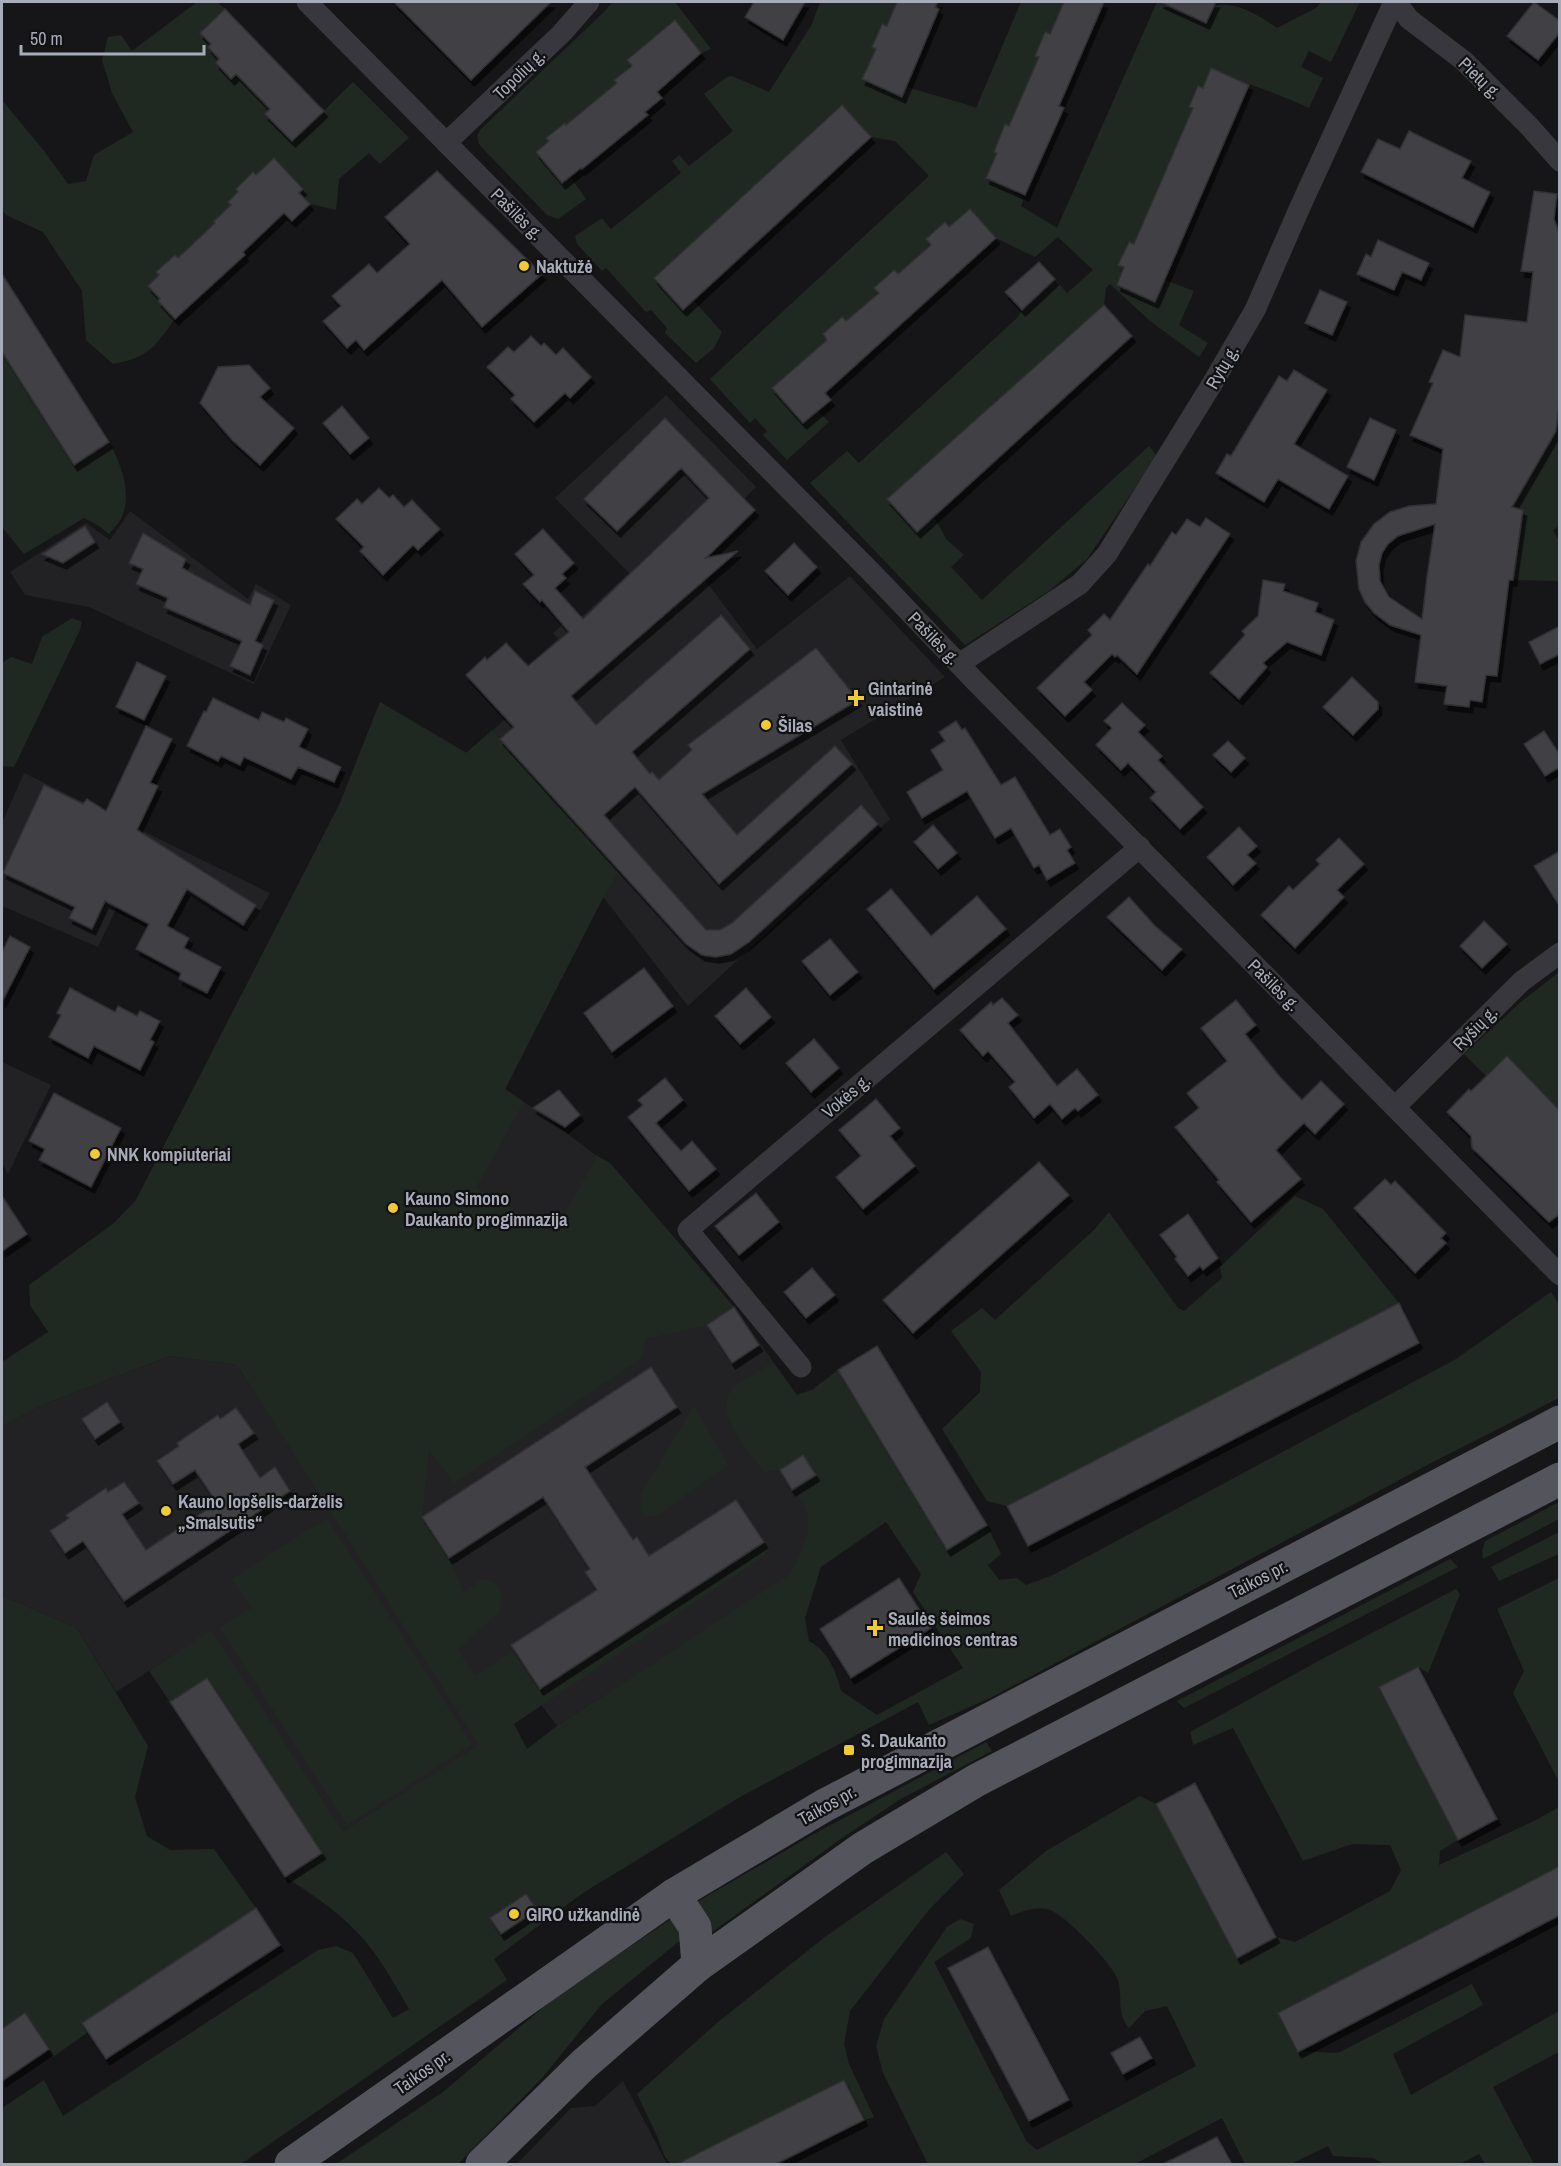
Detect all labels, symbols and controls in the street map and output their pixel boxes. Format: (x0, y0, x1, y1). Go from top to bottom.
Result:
scale bar (21, 18, 204, 56)
text: 50 m (30, 26, 63, 51)
street label: Topolių g. (487, 43, 551, 105)
street label: Pietų g. (1453, 51, 1507, 105)
street label: Pašilės g. (485, 182, 549, 246)
place label: Naktužė (536, 254, 593, 279)
marker: Naktužė (517, 259, 531, 273)
street label: Rytų g. (1199, 340, 1245, 394)
street label: Pašilės g. (902, 606, 966, 670)
place label: Gintarinė vaistinė (868, 676, 933, 722)
marker: Gintarinė vaistinė (849, 691, 863, 705)
place label: Šilas (778, 713, 812, 738)
marker: Šilas (759, 718, 773, 732)
street label: Pašilės g. (1242, 953, 1306, 1017)
street label: Ryšių g. (1447, 1000, 1503, 1056)
street label: Vokės g. (816, 1068, 876, 1124)
place label: NNK kompiuteriai (107, 1142, 231, 1167)
marker: NNK kompiuteriai (88, 1147, 102, 1161)
place label: Kauno Simono Daukanto progimnazija (405, 1186, 568, 1232)
marker: Kauno Simono Daukanto progimnazija (386, 1201, 400, 1215)
place label: Kauno lopšelis-darželis „Smalsutis“ (178, 1489, 343, 1535)
marker: Kauno lopšelis-darželis „Smalsutis“ (159, 1504, 173, 1518)
street label: Taikos pr. (1224, 1553, 1292, 1605)
place label: Saulės šeimos medicinos centras (888, 1606, 1018, 1652)
marker: Saulės šeimos medicinos centras (866, 1619, 884, 1637)
place label: S. Daukanto progimnazija (861, 1728, 953, 1774)
marker: S. Daukanto progimnazija (842, 1743, 856, 1757)
street label: Taikos pr. (793, 1779, 861, 1831)
place label: GIRO užkandinė (526, 1902, 640, 1927)
marker: GIRO užkandinė (507, 1907, 521, 1921)
street label: Taikos pr. (389, 2044, 455, 2100)

